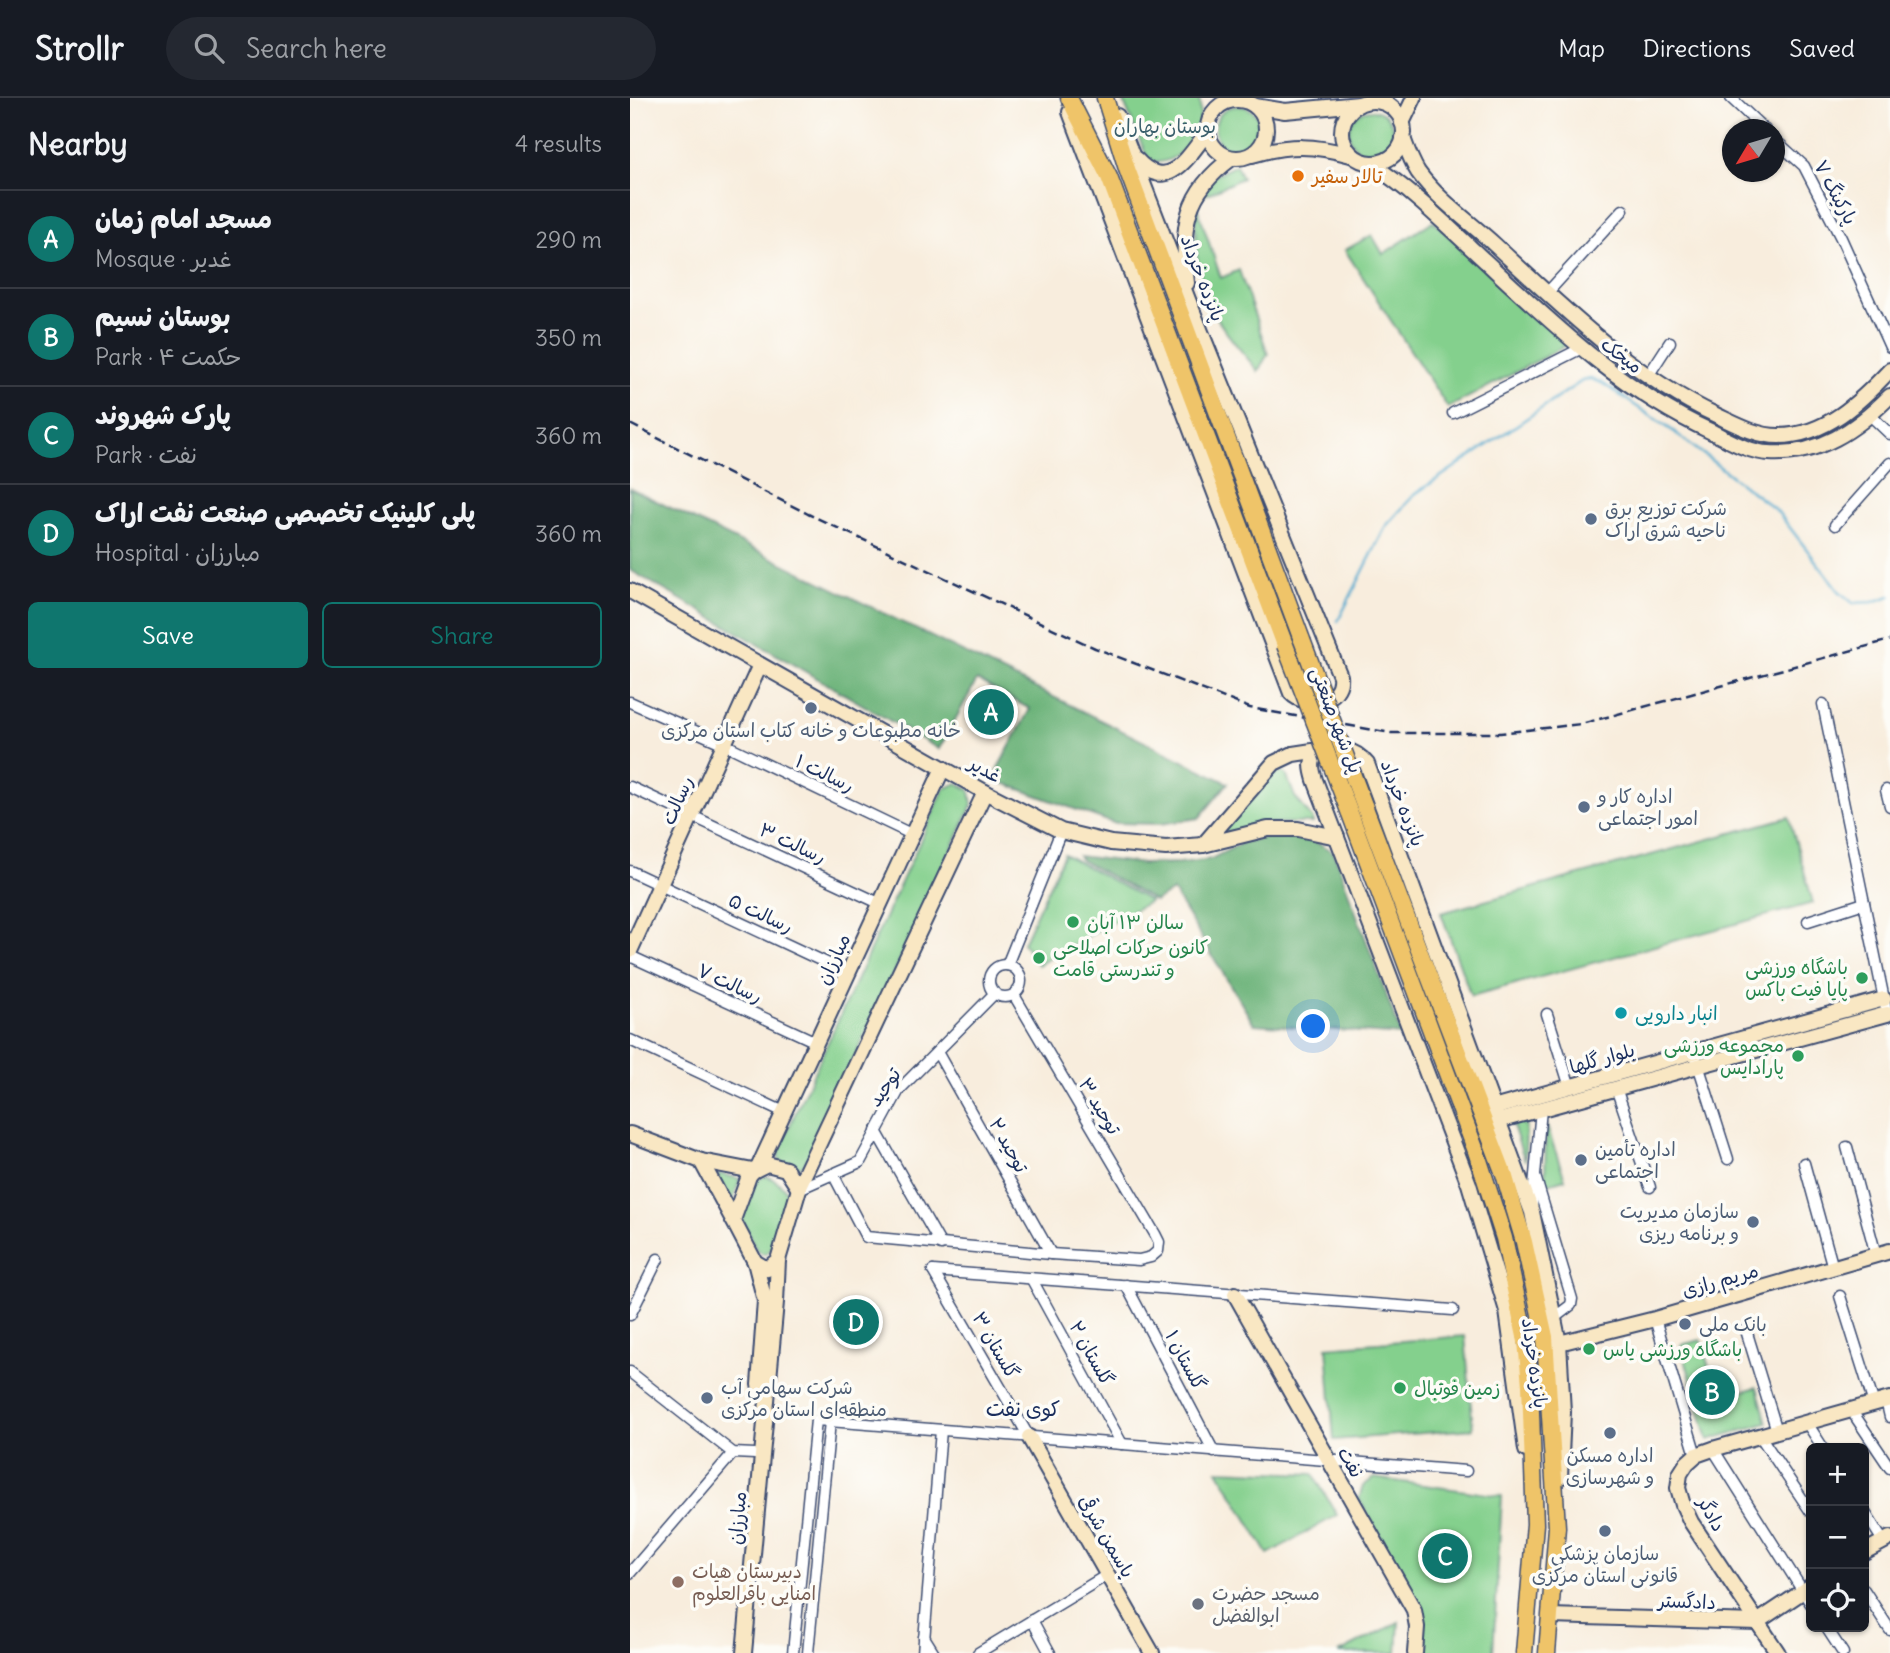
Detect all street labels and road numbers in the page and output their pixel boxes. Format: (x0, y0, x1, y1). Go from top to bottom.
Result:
street label: پارکینگ ۷ (1808, 156, 1863, 229)
street label: پانزده خرداد (1175, 231, 1231, 325)
street label: میخک (1596, 332, 1648, 378)
street label: پل شهر صنعتی (1305, 663, 1368, 777)
street label: رسالت ۱ (792, 749, 858, 797)
street label: غدیر (963, 749, 1005, 788)
street label: پانزده خرداد (1375, 756, 1431, 850)
street label: رسالت (656, 772, 698, 828)
street label: رسالت ۳ (756, 817, 830, 869)
street label: رسالت ۵ (725, 888, 797, 938)
street label: مبارزان (811, 930, 855, 988)
street label: رسالت ۷ (694, 958, 766, 1008)
street label: بلوار گلها (1567, 1037, 1637, 1079)
street label: توحید (862, 1063, 906, 1111)
street label: توحید ۳ (1074, 1073, 1127, 1139)
street label: توحید ۲ (984, 1113, 1034, 1177)
street label: مریم رازی (1679, 1258, 1762, 1305)
street label: گلستان ۳ (967, 1307, 1025, 1383)
street label: گلستان ۲ (1064, 1316, 1120, 1390)
street label: پانزده خرداد (1516, 1316, 1553, 1410)
street label: گلستان ۱ (1160, 1326, 1212, 1394)
street label: نفت (1333, 1442, 1369, 1482)
street label: مبارزان (723, 1490, 751, 1546)
street label: یاسمن شرقی (1074, 1490, 1140, 1582)
street label: دادگر (1692, 1491, 1731, 1536)
street label: دادگستر (1656, 1588, 1716, 1614)

